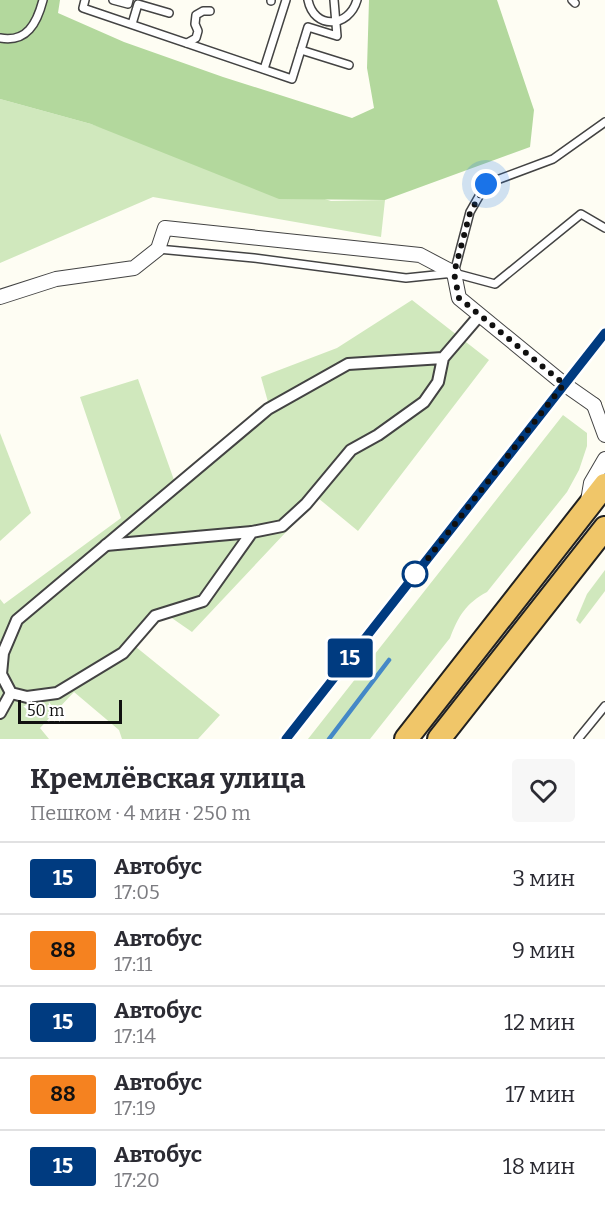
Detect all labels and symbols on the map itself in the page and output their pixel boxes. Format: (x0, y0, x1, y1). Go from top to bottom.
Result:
your location (471, 169, 501, 199)
unlabelled marker (402, 561, 428, 587)
line badge: 15 (323, 638, 377, 678)
scale bar (18, 697, 122, 724)

